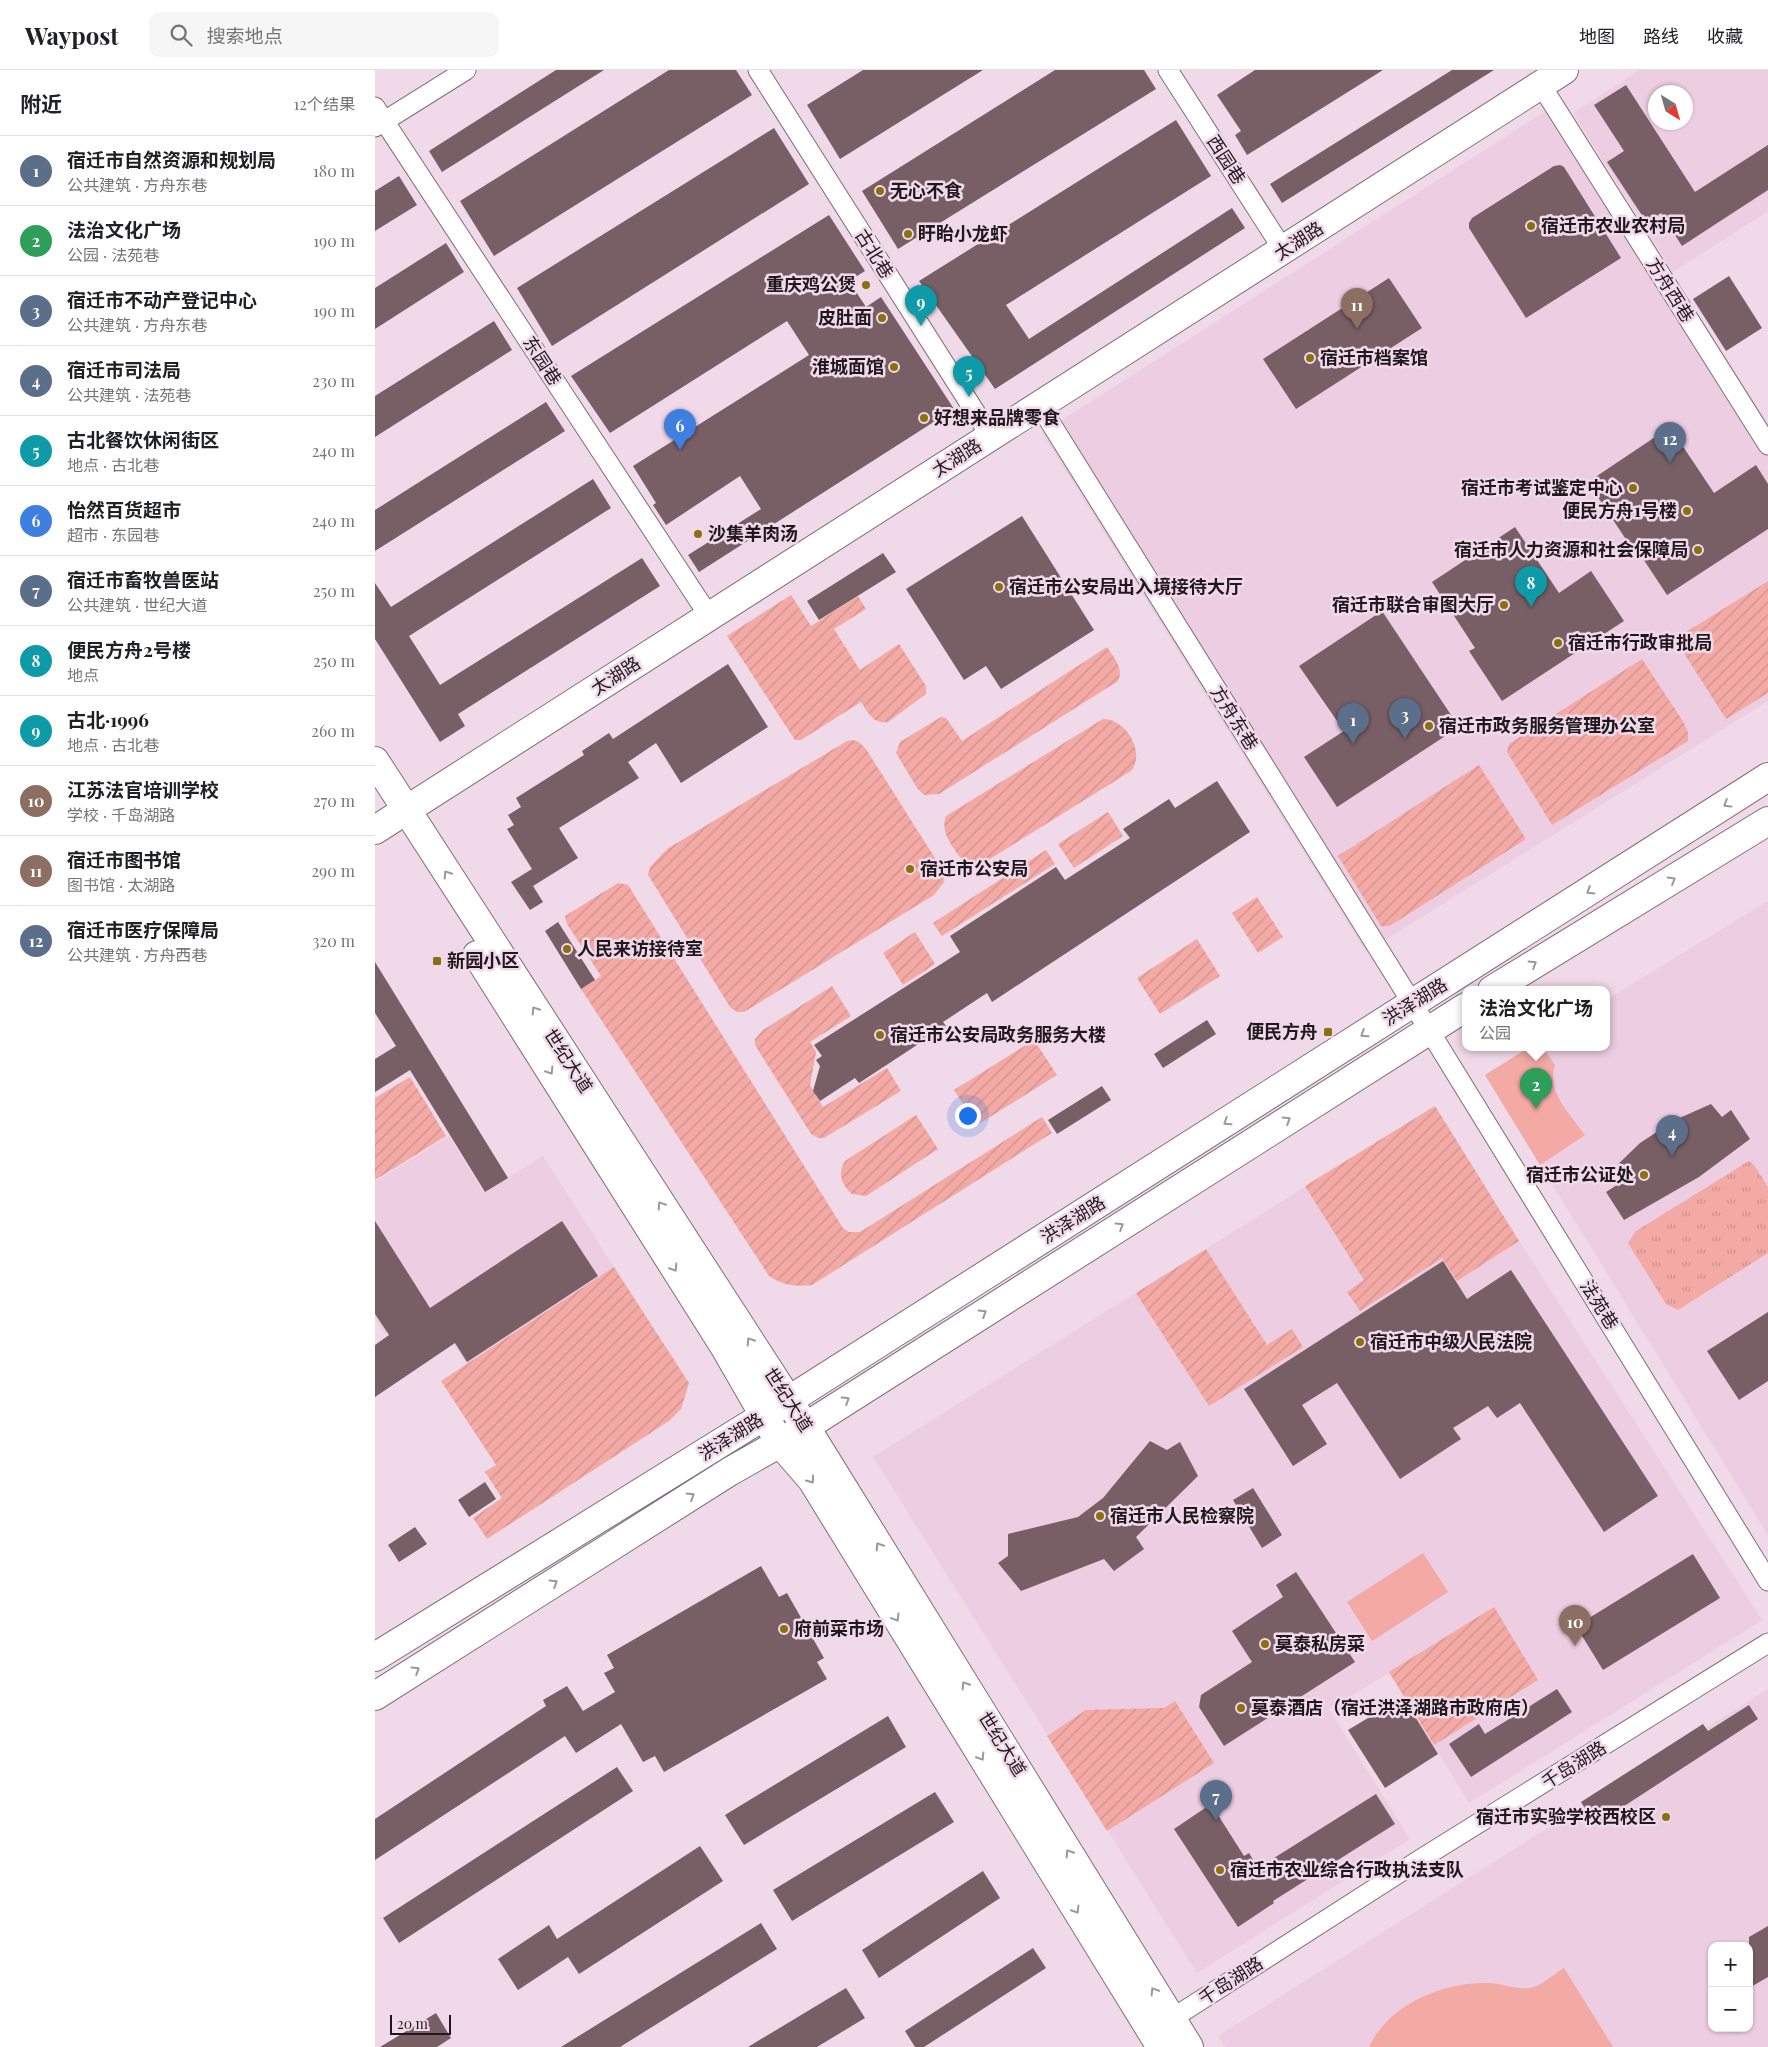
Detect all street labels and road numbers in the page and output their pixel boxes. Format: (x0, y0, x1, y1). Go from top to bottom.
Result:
street label: 西园巷 (1202, 130, 1252, 189)
street label: 太湖路 (1269, 215, 1328, 265)
street label: 古北巷 (850, 224, 899, 283)
street label: 方舟西巷 (1642, 253, 1700, 326)
street label: 东园巷 (518, 331, 568, 390)
street label: 太湖路 (927, 433, 986, 482)
street label: 太湖路 (586, 650, 645, 700)
street label: 方舟东巷 (1206, 681, 1264, 754)
street label: 洪泽湖路 (1378, 972, 1451, 1030)
street label: 世纪大道 (539, 1024, 599, 1097)
street label: 洪泽湖路 (1036, 1190, 1109, 1248)
street label: 法苑巷 (1575, 1275, 1624, 1334)
street label: 世纪大道 (759, 1363, 819, 1436)
street label: 洪泽湖路 (694, 1407, 767, 1465)
street label: 世纪大道 (974, 1707, 1032, 1780)
street label: 千岛湖路 (1537, 1735, 1610, 1793)
street label: 千岛湖路 (1194, 1950, 1267, 2010)

